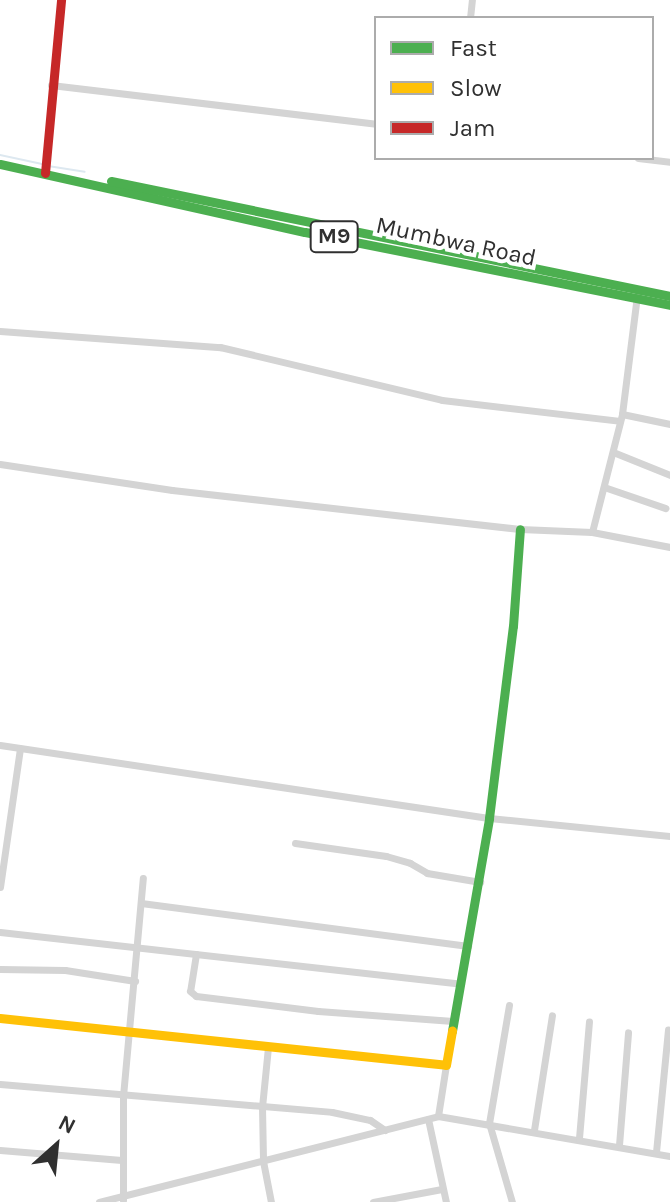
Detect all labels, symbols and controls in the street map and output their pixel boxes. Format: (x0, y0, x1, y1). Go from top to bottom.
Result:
legend (374, 16, 654, 160)
text: Fast (450, 34, 497, 62)
text: Slow (450, 74, 502, 102)
text: Jam (450, 114, 495, 142)
street label: Mumbwa Road (373, 211, 539, 273)
road number: M9 (308, 219, 360, 255)
north arrow (16, 1106, 96, 1186)
text: N (54, 1109, 80, 1140)

